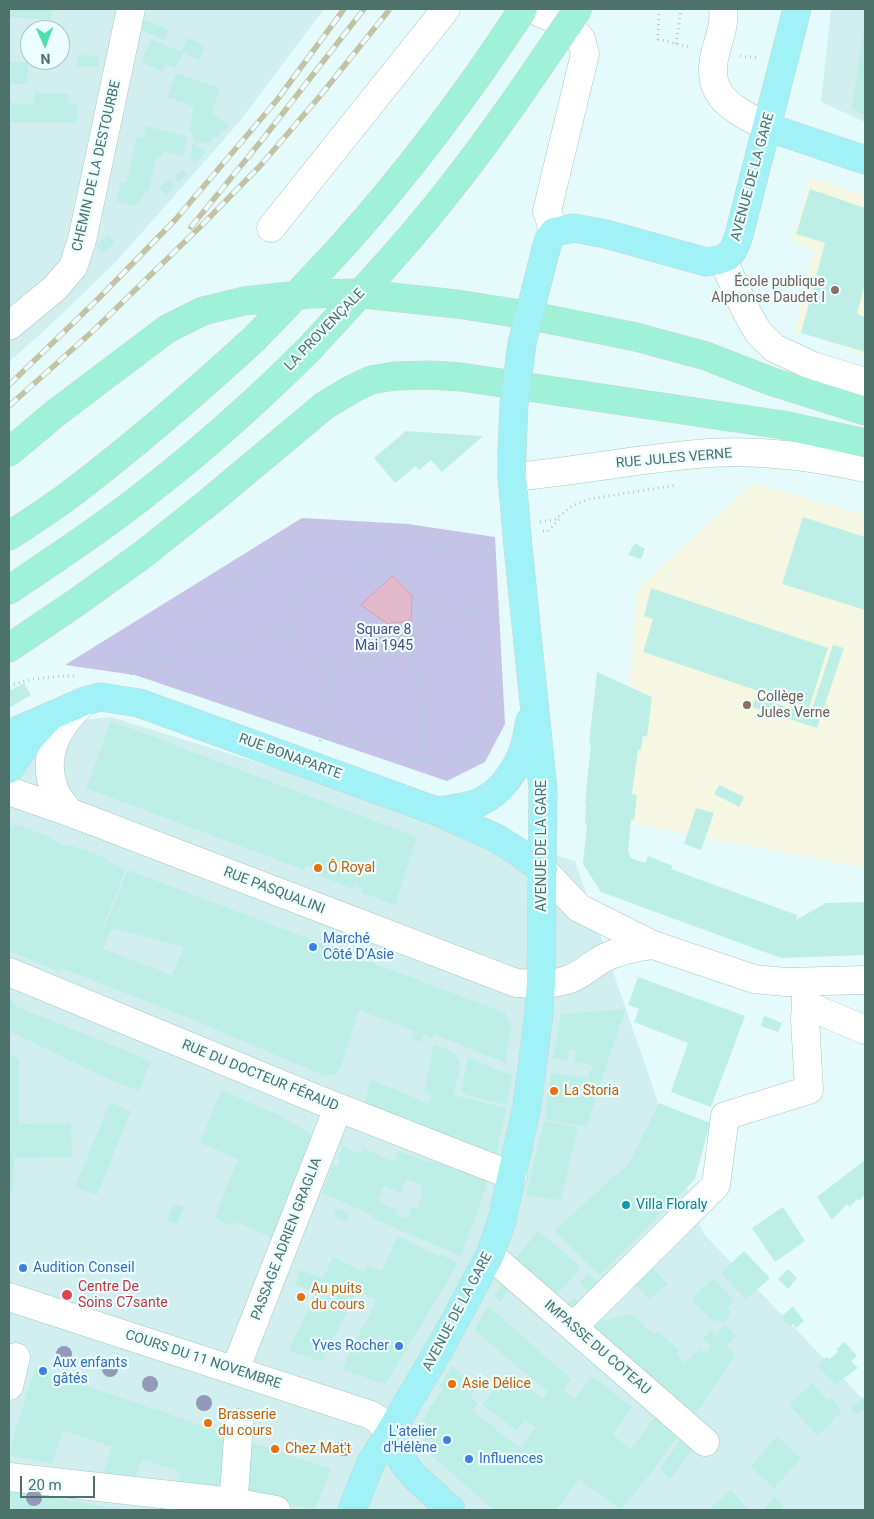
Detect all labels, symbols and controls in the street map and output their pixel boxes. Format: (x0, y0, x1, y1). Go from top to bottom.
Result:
north arrow (20, 20, 70, 70)
text: N (40, 51, 51, 67)
street label: CHEMIN DE LA DESTOURBE (69, 79, 125, 253)
street label: AVENUE DE LA GARE (728, 111, 778, 243)
place label: École publique Alphonse Daudet I (711, 274, 825, 306)
marker: École publique Alphonse Daudet I (829, 284, 841, 296)
street label: LA PROVENÇALE (282, 285, 368, 375)
street label: RUE JULES VERNE (615, 446, 733, 472)
park label: Square 8 Mai 1945 (355, 622, 413, 654)
place label: Collège Jules Verne (757, 689, 830, 722)
marker: Collège Jules Verne (741, 699, 753, 711)
street label: RUE BONAPARTE (236, 731, 344, 783)
street label: AVENUE DE LA GARE (534, 780, 550, 912)
place label: Ô Royal (328, 860, 375, 876)
marker: Ô Royal (312, 862, 324, 874)
street label: RUE PASQUALINI (221, 864, 327, 918)
place label: Marché Côté D’Asie (323, 931, 394, 964)
marker: Marché Côté D’Asie (307, 941, 319, 953)
street label: RUE DU DOCTEUR FÉRAUD (179, 1037, 341, 1115)
place label: La Storia (564, 1083, 619, 1099)
marker: La Storia (548, 1085, 560, 1097)
street label: PASSAGE ADRIEN GRAGLIA (248, 1155, 326, 1323)
place label: Villa Floraly (636, 1197, 707, 1213)
marker: Villa Floraly (620, 1199, 632, 1211)
street label: AVENUE DE LA GARE (420, 1250, 496, 1374)
place label: Audition Conseil (33, 1260, 135, 1276)
marker: Audition Conseil (17, 1262, 29, 1274)
place label: Centre De Soins C7sante (78, 1279, 168, 1311)
place label: Au puits du cours (311, 1281, 365, 1314)
marker: Centre De Soins C7sante (60, 1288, 74, 1302)
marker: Au puits du cours (295, 1291, 307, 1303)
street label: IMPASSE DU COTEAU (540, 1297, 654, 1399)
street label: COURS DU 11 NOVEMBRE (123, 1327, 283, 1393)
place label: Yves Rocher (312, 1338, 389, 1354)
marker: Yves Rocher (393, 1340, 405, 1352)
place label: Aux enfants gâtés (53, 1355, 127, 1388)
marker: Aux enfants gâtés (37, 1365, 49, 1377)
place label: Asie Délice (462, 1376, 531, 1392)
marker: Asie Délice (446, 1378, 458, 1390)
place label: Brasserie du cours (218, 1407, 276, 1440)
marker: Brasserie du cours (202, 1417, 214, 1429)
place label: L'atelier d'Hélène (383, 1424, 437, 1456)
marker: L'atelier d'Hélène (441, 1434, 453, 1446)
place label: Chez Mat't (285, 1441, 351, 1457)
marker: Chez Mat't (269, 1443, 281, 1455)
place label: Influences (479, 1451, 543, 1467)
marker: Influences (463, 1453, 475, 1465)
scale bar (22, 1466, 98, 1498)
text: 20 m (28, 1476, 62, 1494)

